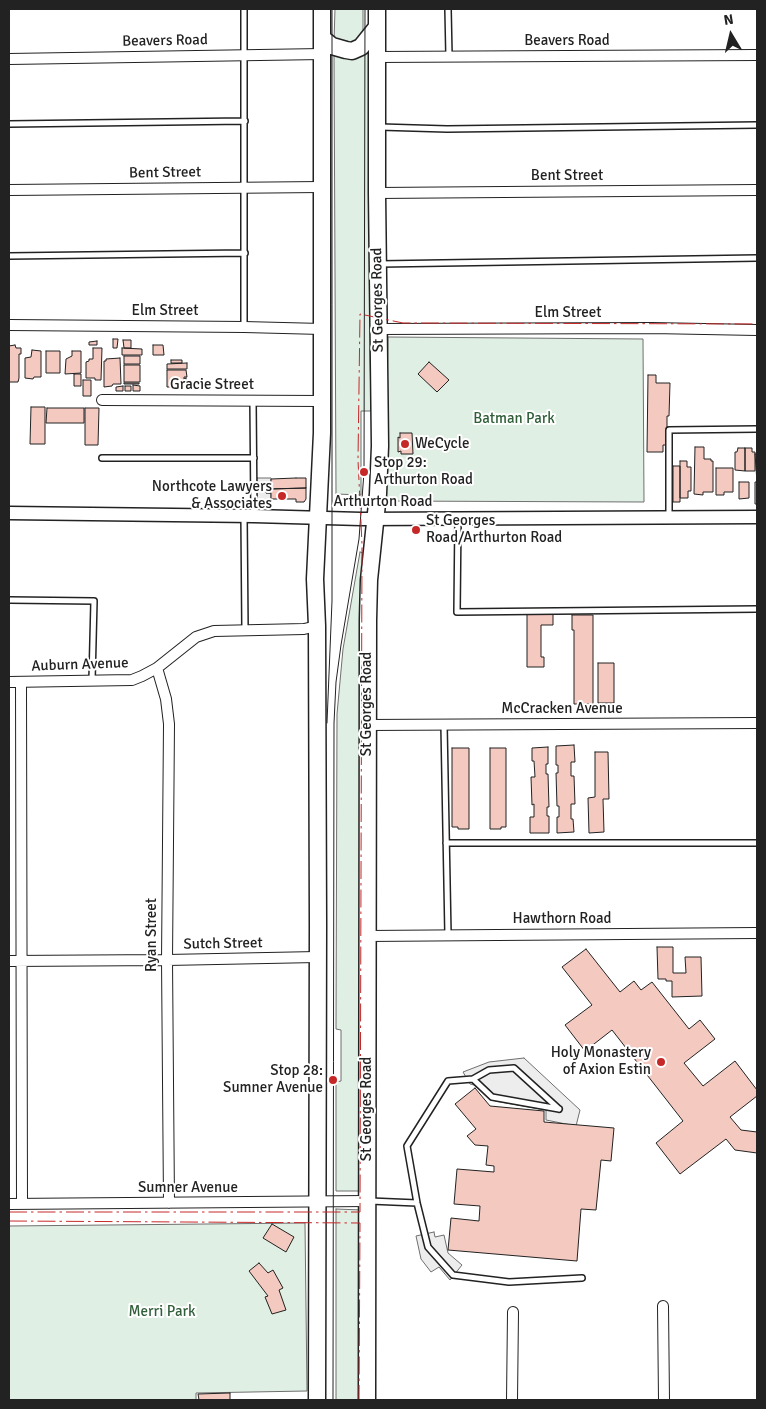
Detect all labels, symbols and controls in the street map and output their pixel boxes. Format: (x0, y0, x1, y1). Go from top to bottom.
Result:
north arrow (706, 10, 756, 60)
text: N (722, 11, 735, 29)
street label: Beavers Road (122, 31, 208, 51)
street label: Beavers Road (524, 32, 610, 50)
street label: Bent Street (129, 163, 201, 183)
street label: Bent Street (531, 167, 603, 185)
street label: St Georges Road (368, 248, 388, 352)
street label: Elm Street (131, 302, 199, 320)
street label: Elm Street (534, 304, 602, 322)
street label: Gracie Street (170, 376, 254, 394)
park label: Batman Park (473, 410, 555, 428)
place label: WeCycle (415, 435, 469, 453)
marker: WeCycle (399, 438, 411, 450)
place label: Stop 29: Arthurton Road (374, 454, 473, 489)
marker: Stop 29: Arthurton Road (358, 466, 370, 478)
place label: Northcote Lawyers & Associates (152, 478, 272, 513)
marker: Northcote Lawyers & Associates (276, 490, 288, 502)
street label: Arthurton Road (334, 493, 432, 511)
place label: St Georges Road/Arthurton Road (426, 512, 562, 547)
marker: St Georges Road/Arthurton Road (410, 524, 422, 536)
street label: St Georges Road (358, 652, 376, 756)
street label: Auburn Avenue (31, 654, 129, 676)
street label: McCracken Avenue (501, 700, 623, 718)
street label: Ryan Street (143, 898, 161, 972)
street label: Hawthorn Road (513, 910, 611, 928)
street label: Sutch Street (183, 934, 263, 954)
place label: Holy Monastery of Axion Estin (551, 1044, 651, 1079)
marker: Holy Monastery of Axion Estin (655, 1056, 667, 1068)
street label: St Georges Road (358, 1057, 376, 1161)
place label: Stop 28: Sumner Avenue (223, 1062, 323, 1097)
marker: Stop 28: Sumner Avenue (327, 1074, 339, 1086)
street label: Sumner Avenue (138, 1179, 238, 1197)
park label: Merri Park (128, 1303, 196, 1321)

